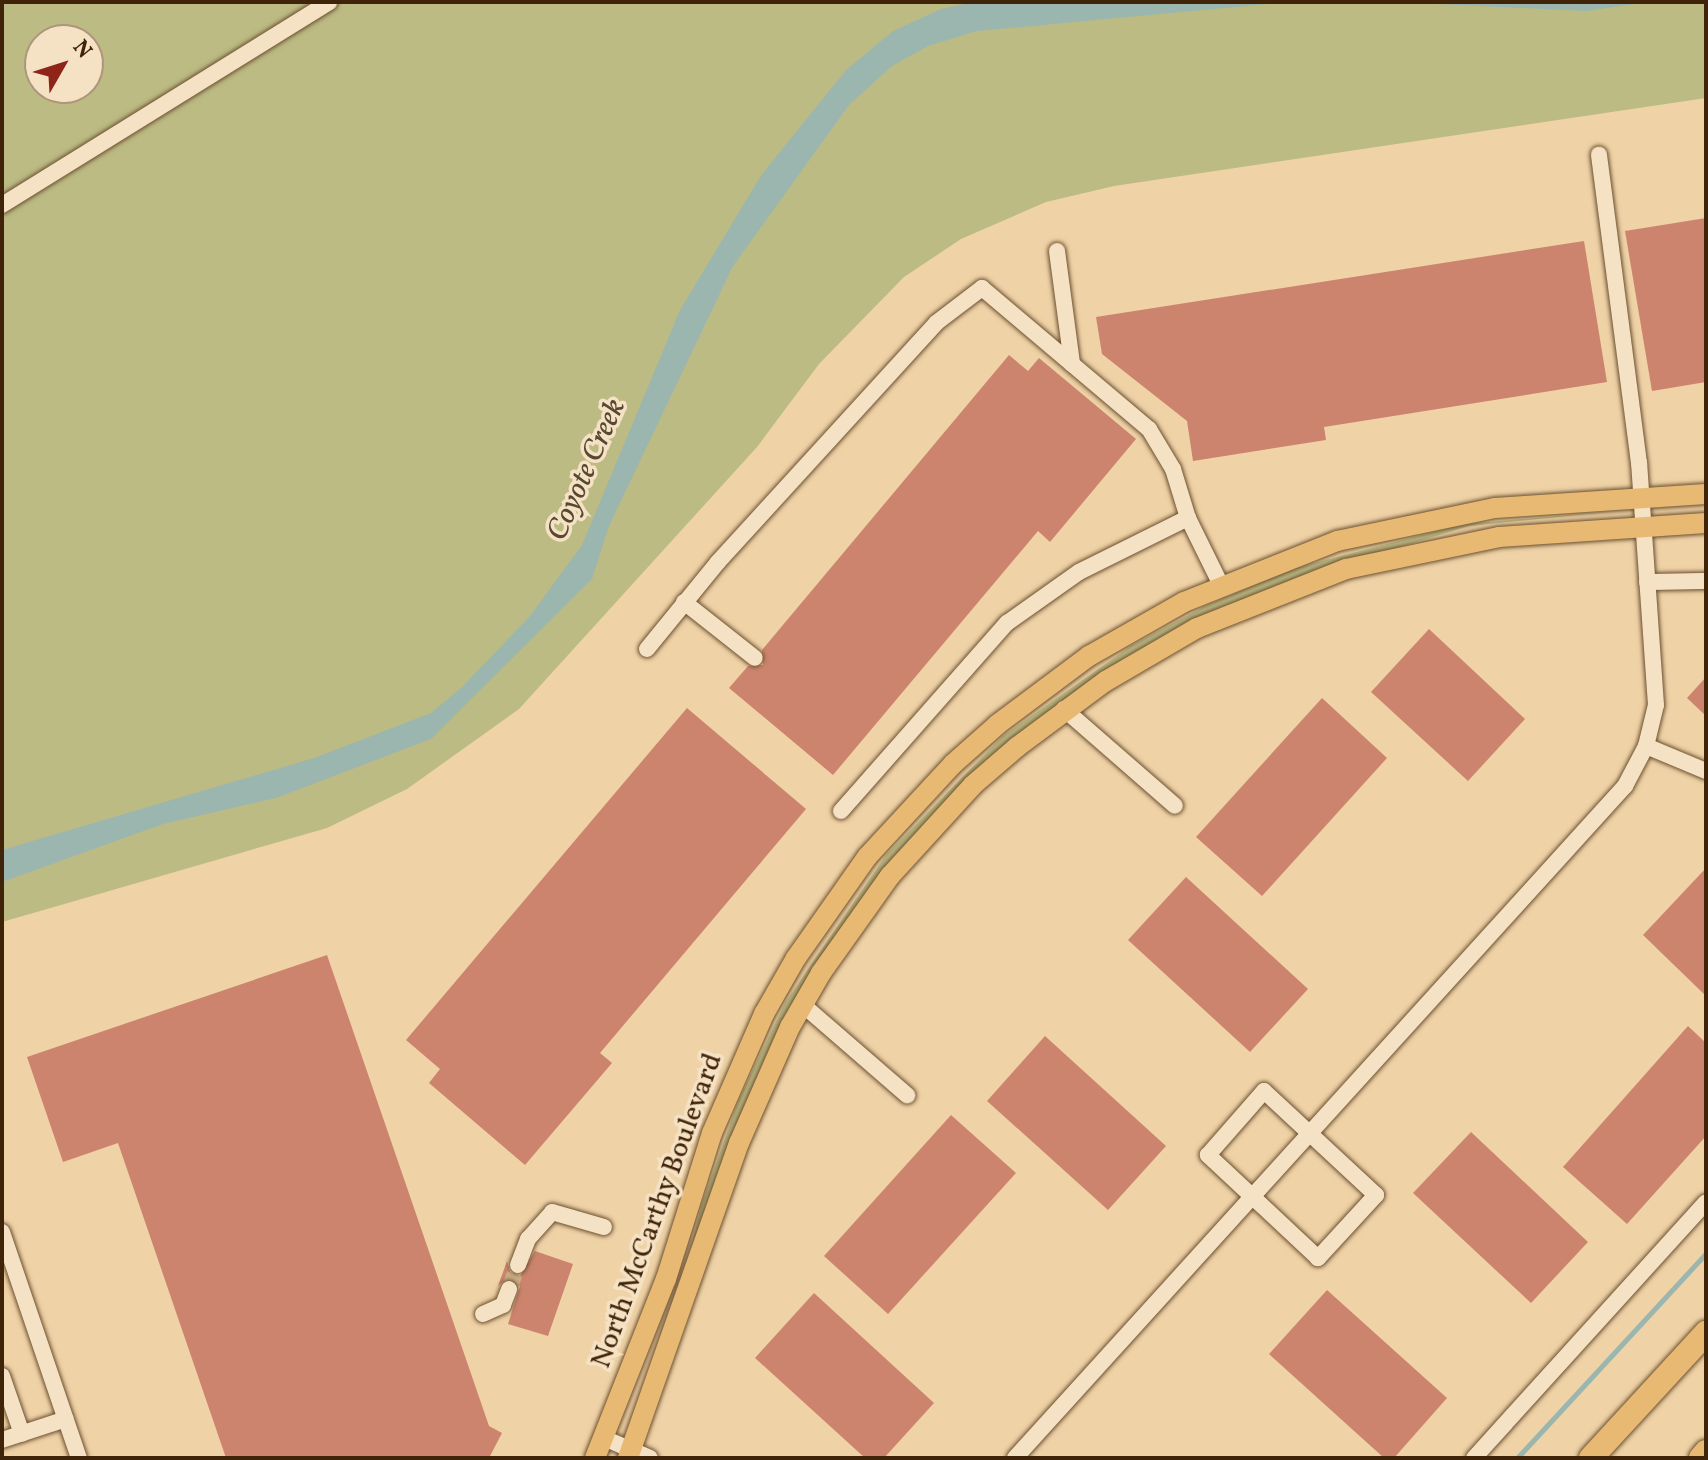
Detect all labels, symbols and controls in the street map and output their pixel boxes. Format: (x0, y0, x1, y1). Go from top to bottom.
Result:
north arrow (24, 24, 104, 104)
text: N (64, 34, 99, 66)
water label: Coyote Creek (540, 394, 634, 546)
street label: North McCarthy Boulevard (585, 1049, 731, 1373)

